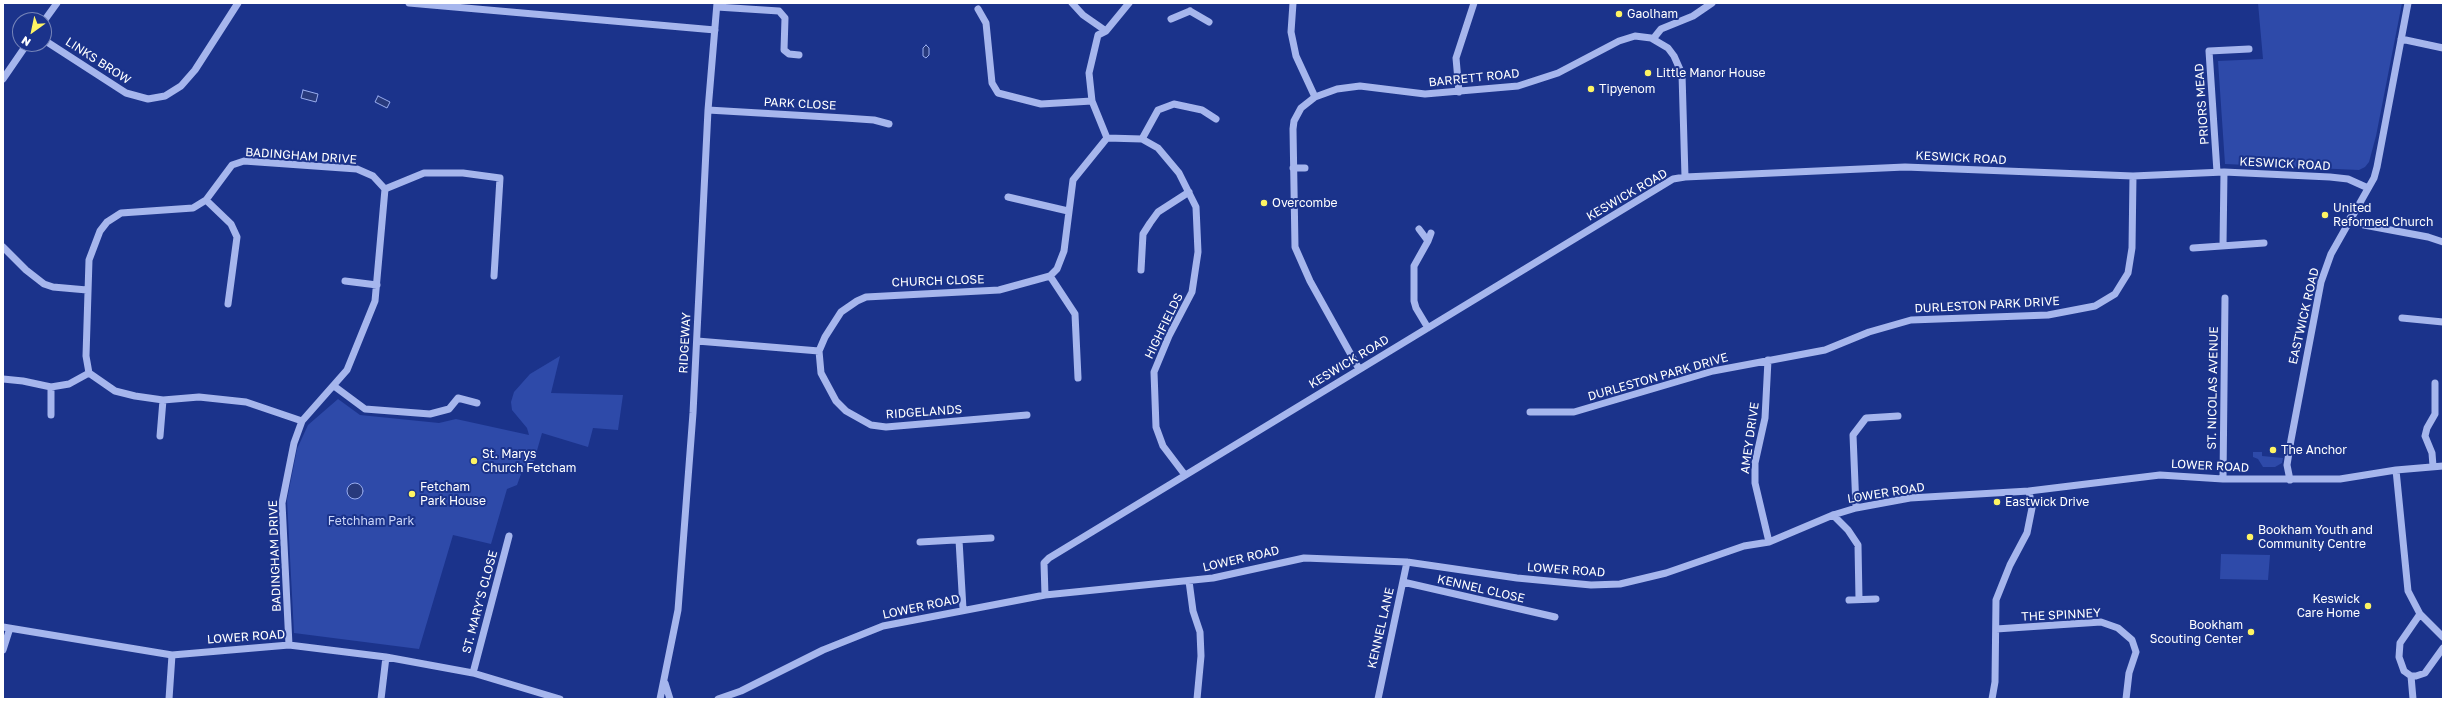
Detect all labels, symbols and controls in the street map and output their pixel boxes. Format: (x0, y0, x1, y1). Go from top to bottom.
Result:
place label: Gaolham (1627, 7, 1678, 21)
marker: Gaolham (1614, 9, 1624, 19)
north arrow (12, 12, 52, 52)
text: N (19, 34, 33, 49)
street label: LINKS BROW (63, 35, 133, 87)
street label: PRIORS MEAD (2192, 63, 2212, 145)
street label: BARRETT ROAD (1428, 66, 1520, 90)
place label: Little Manor House (1656, 66, 1765, 80)
marker: Little Manor House (1643, 68, 1653, 78)
place label: Tipyenom (1599, 82, 1655, 96)
marker: Tipyenom (1586, 84, 1596, 94)
street label: PARK CLOSE (763, 95, 837, 113)
street label: BADINGHAM DRIVE (245, 145, 357, 167)
street label: KESWICK ROAD (1915, 148, 2007, 168)
street label: KESWICK ROAD (2239, 154, 2331, 174)
street label: KESWICK ROAD (1584, 166, 1670, 224)
place label: Overcombe (1272, 196, 1338, 210)
marker: Overcombe (1259, 198, 1269, 208)
place label: United Reformed Church (2333, 201, 2433, 229)
marker: United Reformed Church (2320, 210, 2330, 220)
street label: EASTWICK ROAD (2286, 266, 2322, 366)
street label: CHURCH CLOSE (891, 272, 985, 290)
street label: HIGHFIELDS (1142, 291, 1186, 361)
street label: DURLESTON PARK DRIVE (1914, 294, 2060, 316)
street label: RIDGEWAY (676, 312, 694, 374)
street label: ST. NICOLAS AVENUE (2205, 326, 2221, 450)
street label: KESWICK ROAD (1306, 332, 1392, 392)
street label: DURLESTON PARK DRIVE (1586, 350, 1730, 404)
street label: AMEY DRIVE (1738, 401, 1762, 475)
street label: RIDGELANDS (885, 402, 963, 422)
place label: The Anchor (2281, 443, 2347, 457)
marker: The Anchor (2268, 445, 2278, 455)
place label: St. Marys Church Fetcham (482, 447, 576, 475)
marker: St. Marys Church Fetcham (469, 456, 479, 466)
street label: LOWER ROAD (2170, 457, 2250, 475)
place label: Fetcham Park House (420, 480, 486, 508)
street label: LOWER ROAD (1846, 480, 1926, 506)
marker: Fetcham Park House (407, 489, 417, 499)
place label: Eastwick Drive (2005, 495, 2089, 509)
marker: Eastwick Drive (1992, 497, 2002, 507)
street label: BADINGHAM DRIVE (266, 500, 284, 612)
park label: Fetchham Park (328, 514, 414, 528)
place label: Bookham Youth and Community Centre (2258, 523, 2373, 551)
marker: Bookham Youth and Community Centre (2245, 532, 2255, 542)
street label: LOWER ROAD (1201, 543, 1281, 575)
street label: ST. MARY'S CLOSE (459, 549, 501, 655)
street label: LOWER ROAD (1526, 560, 1606, 580)
street label: KENNEL CLOSE (1436, 572, 1526, 606)
street label: KENNEL LANE (1365, 586, 1397, 670)
street label: LOWER ROAD (881, 592, 961, 622)
place label: Keswick Care Home (2297, 592, 2360, 620)
marker: Keswick Care Home (2363, 601, 2373, 611)
street label: THE SPINNEY (2021, 606, 2101, 624)
place label: Bookham Scouting Center (2150, 618, 2243, 646)
street label: LOWER ROAD (206, 627, 286, 647)
marker: Bookham Scouting Center (2246, 627, 2256, 637)

